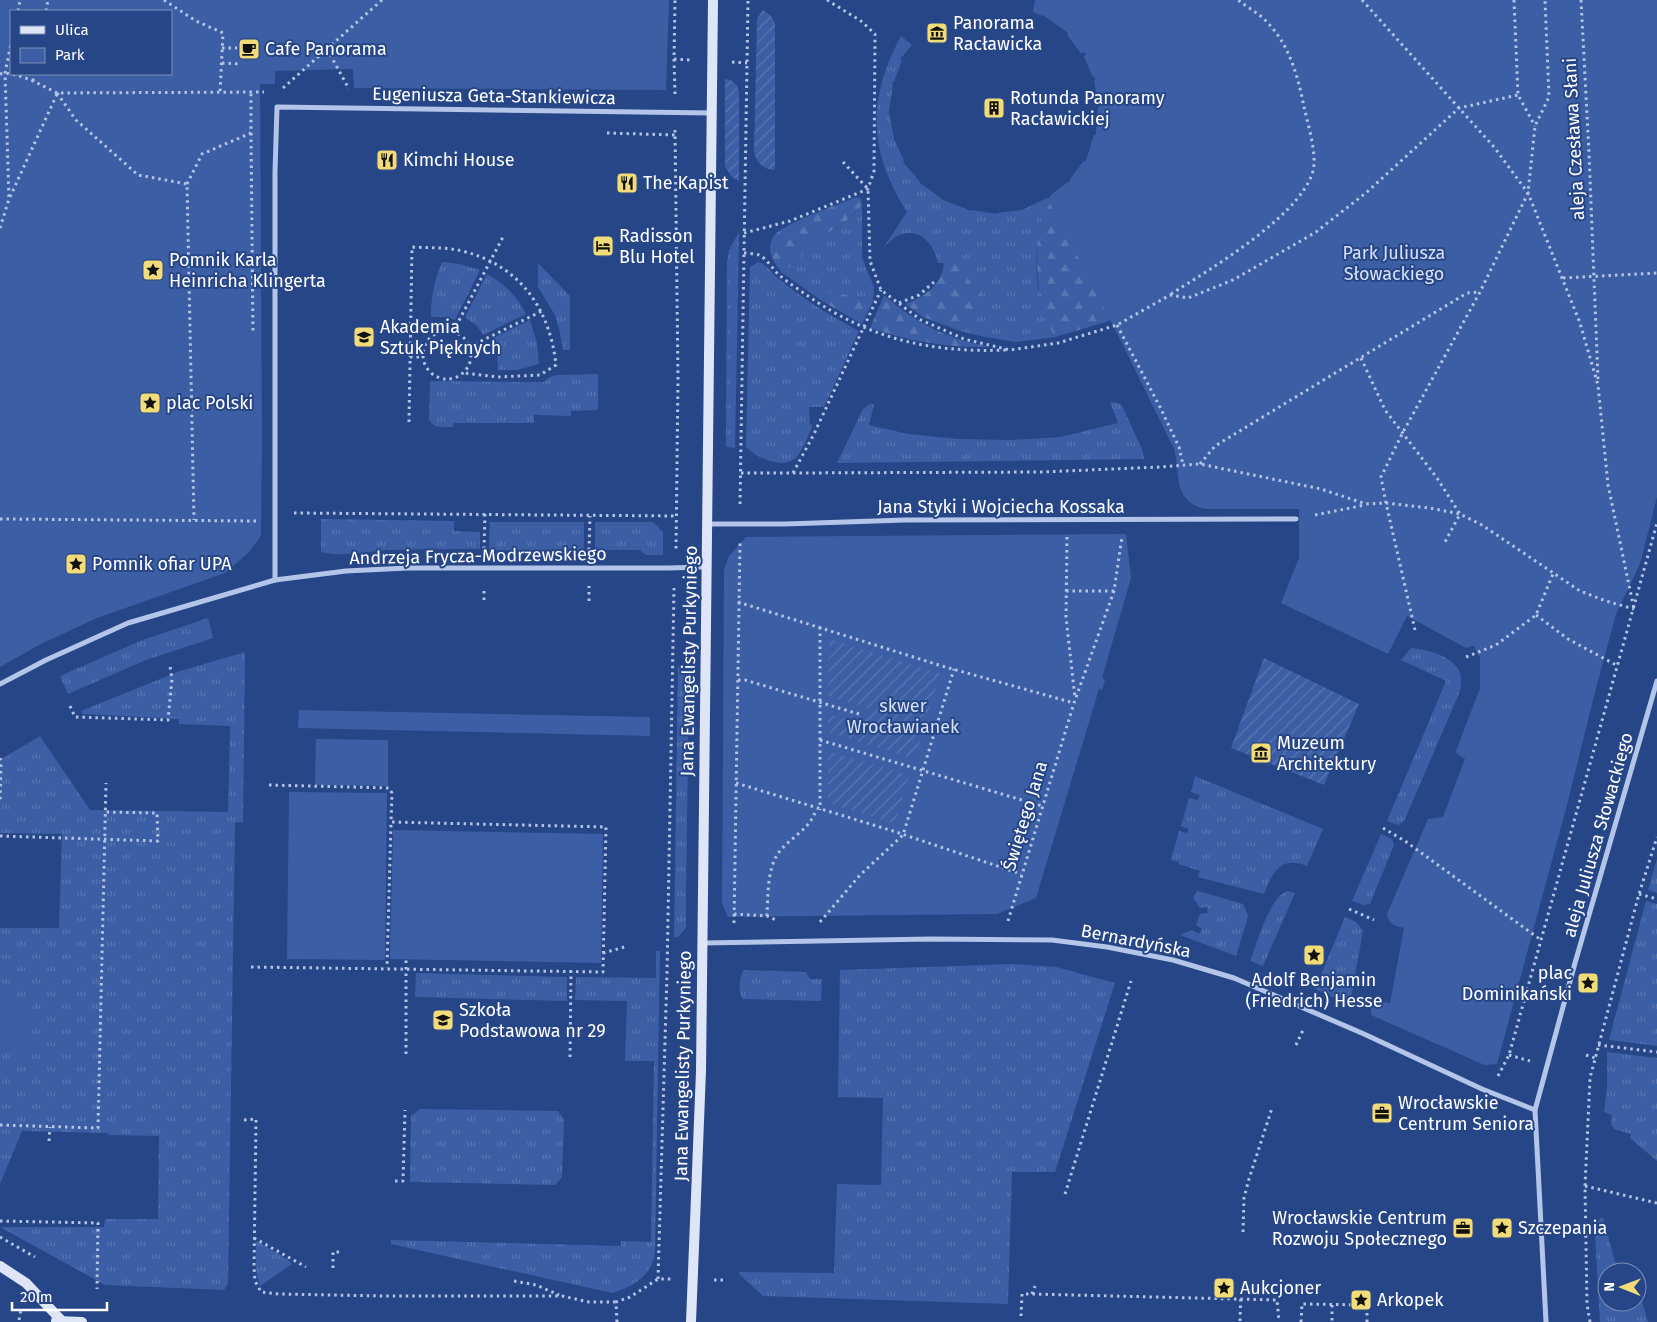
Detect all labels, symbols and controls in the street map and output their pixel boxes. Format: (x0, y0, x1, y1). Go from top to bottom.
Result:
legend (10, 10, 172, 75)
place label: Panorama Racławicka (953, 12, 1042, 55)
text: Ulica (55, 21, 89, 39)
museum icon: Panorama Racławicka (925, 21, 949, 45)
cafe icon: Cafe Panorama (237, 37, 261, 61)
place label: Cafe Panorama (265, 38, 387, 60)
text: Park (55, 46, 85, 64)
street label: aleja Czesława Słani (1559, 57, 1589, 221)
street label: Eugeniusza Geta-Stankiewicza (372, 83, 616, 109)
place label: Rotunda Panoramy Racławickiej (1010, 87, 1165, 130)
building icon: Rotunda Panoramy Racławickiej (982, 96, 1006, 120)
restaurant icon: Kimchi House (375, 148, 399, 172)
place label: Kimchi House (403, 149, 515, 171)
restaurant icon: The Kapist (615, 171, 639, 195)
place label: The Kapist (643, 172, 729, 194)
place label: Radisson Blu Hotel (619, 225, 695, 268)
hotel icon: Radisson Blu Hotel (591, 234, 615, 258)
park label: Park Juliusza Słowackiego (1343, 242, 1445, 285)
place label: Pomnik Karla Heinricha Klingerta (169, 249, 326, 292)
place icon: Pomnik Karla Heinricha Klingerta (141, 258, 165, 282)
place label: Akademia Sztuk Pięknych (380, 316, 501, 359)
school or university icon: Akademia Sztuk Pięknych (352, 325, 376, 349)
place icon: plac Polski (138, 391, 162, 415)
place label: plac Polski (166, 392, 253, 414)
street label: Jana Styki i Wojciecha Kossaka (877, 496, 1125, 518)
street label: Andrzeja Frycza-Modrzewskiego (349, 543, 607, 569)
street label: Jana Ewangelisty Purkyniego (676, 545, 702, 777)
place icon: Pomnik ofiar UPA (64, 552, 88, 576)
place label: Pomnik ofiar UPA (92, 553, 232, 575)
park label: skwer Wrocławianek (847, 695, 960, 738)
street label: aleja Juliusza Słowackiego (1558, 730, 1638, 940)
place label: Muzeum Architektury (1277, 732, 1376, 775)
museum icon: Muzeum Architektury (1249, 741, 1273, 765)
street label: Świętego Jana (998, 758, 1052, 874)
street label: Bernardyńska (1079, 920, 1193, 962)
place icon: Adolf Benjamin (Friedrich) Hesse (1302, 943, 1326, 967)
street label: Jana Ewangelisty Purkyniego (670, 950, 696, 1182)
place label: plac Dominikański (1462, 962, 1572, 1005)
place label: Adolf Benjamin (Friedrich) Hesse (1246, 969, 1382, 1012)
place icon: plac Dominikański (1576, 971, 1600, 995)
place label: Szkoła Podstawowa nr 29 (459, 999, 606, 1042)
school or university icon: Szkoła Podstawowa nr 29 (431, 1008, 455, 1032)
place label: Wrocławskie Centrum Seniora (1398, 1092, 1534, 1135)
office icon: Wrocławskie Centrum Seniora (1370, 1101, 1394, 1125)
place label: Wrocławskie Centrum Rozwoju Społecznego (1272, 1207, 1447, 1250)
office icon: Wrocławskie Centrum Rozwoju Społecznego (1451, 1216, 1475, 1240)
place icon: Szczepania (1490, 1216, 1514, 1240)
place label: Szczepania (1518, 1217, 1607, 1239)
north arrow (1597, 1262, 1647, 1312)
place icon: Aukcjoner (1212, 1276, 1236, 1300)
place label: Aukcjoner (1240, 1277, 1321, 1299)
scale bar (12, 1280, 108, 1312)
text: N (1601, 1282, 1618, 1292)
text: 20 m (20, 1288, 53, 1306)
place icon: Arkopek (1349, 1288, 1373, 1312)
place label: Arkopek (1377, 1289, 1444, 1311)

